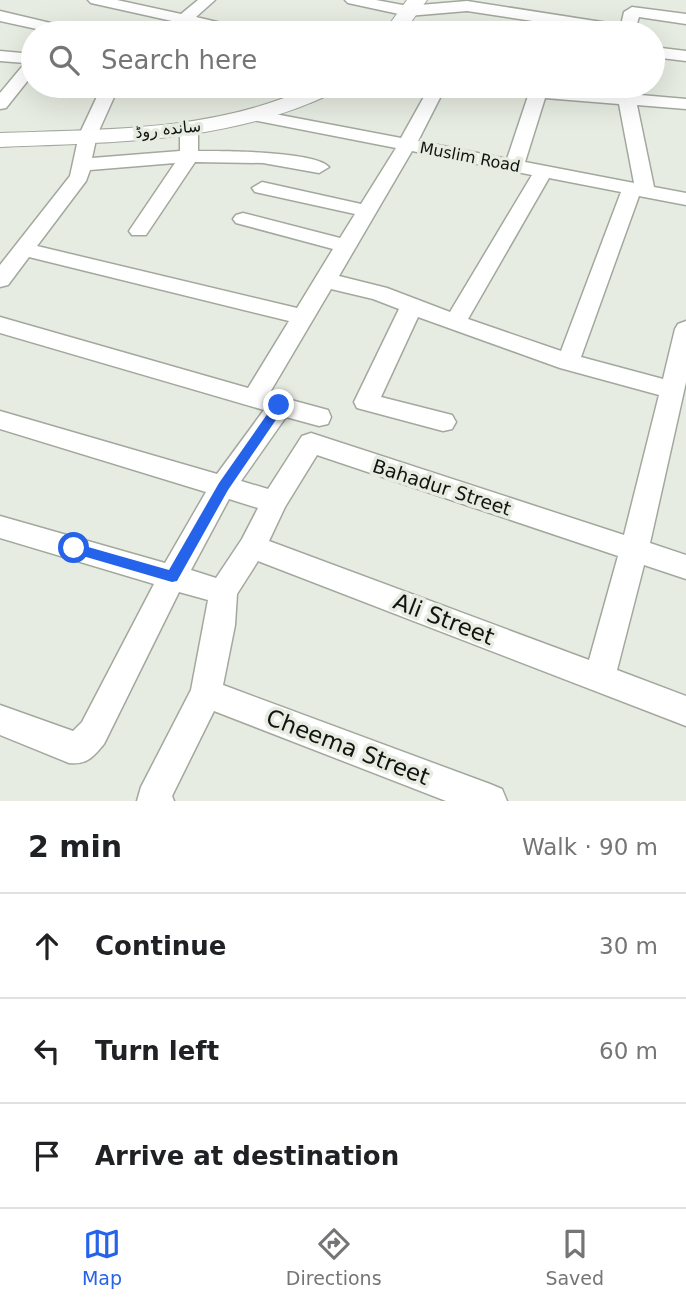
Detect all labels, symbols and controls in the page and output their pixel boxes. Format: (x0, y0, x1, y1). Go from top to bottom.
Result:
search box (21, 21, 665, 98)
icon: search (45, 41, 83, 79)
text: Search here (101, 45, 257, 75)
street label: ساندہ روڈ (134, 116, 202, 143)
street label: Muslim Road (418, 138, 522, 176)
route end (263, 389, 294, 420)
street label: Bahadur Street (370, 454, 514, 520)
route start (58, 532, 89, 563)
street label: Ali Street (390, 588, 498, 650)
street label: Cheema Street (263, 704, 433, 790)
text: 2 min (28, 829, 122, 864)
text: Walk · 90 m (522, 834, 658, 860)
icon: ahead (28, 927, 66, 965)
text: Continue (95, 931, 226, 961)
text: 30 m (599, 933, 658, 959)
icon: left (28, 1032, 66, 1070)
text: Turn left (95, 1036, 219, 1066)
text: 60 m (599, 1038, 658, 1064)
icon: arrive (28, 1137, 66, 1175)
text: Arrive at destination (95, 1141, 399, 1171)
tab: Map (82, 1225, 122, 1289)
tab: Directions (286, 1225, 382, 1289)
tab: Saved (545, 1225, 604, 1289)

